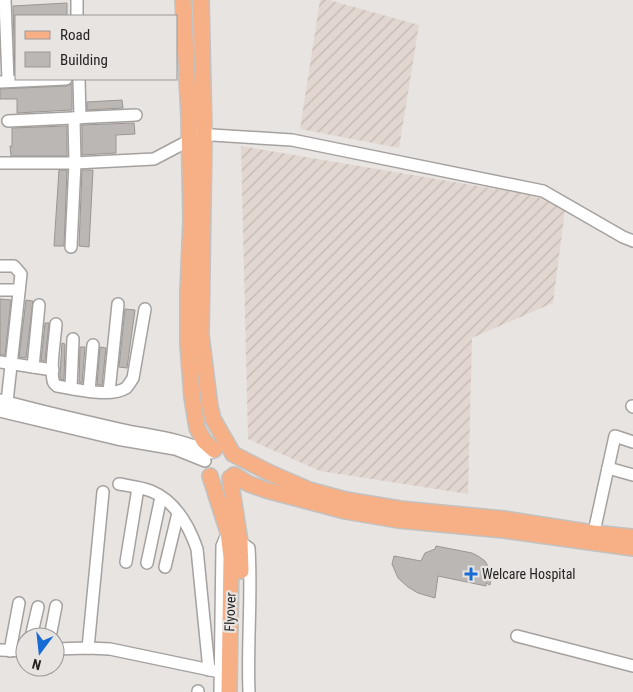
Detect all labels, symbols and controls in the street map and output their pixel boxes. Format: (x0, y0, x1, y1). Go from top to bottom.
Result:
legend (15, 15, 178, 80)
text: Road (60, 26, 90, 44)
text: Building (60, 51, 108, 69)
place label: Welcare Hospital (482, 566, 576, 582)
marker: Welcare Hospital (464, 567, 478, 581)
street label: Flyover (221, 592, 239, 632)
north arrow (15, 627, 65, 677)
text: N (30, 656, 43, 673)

